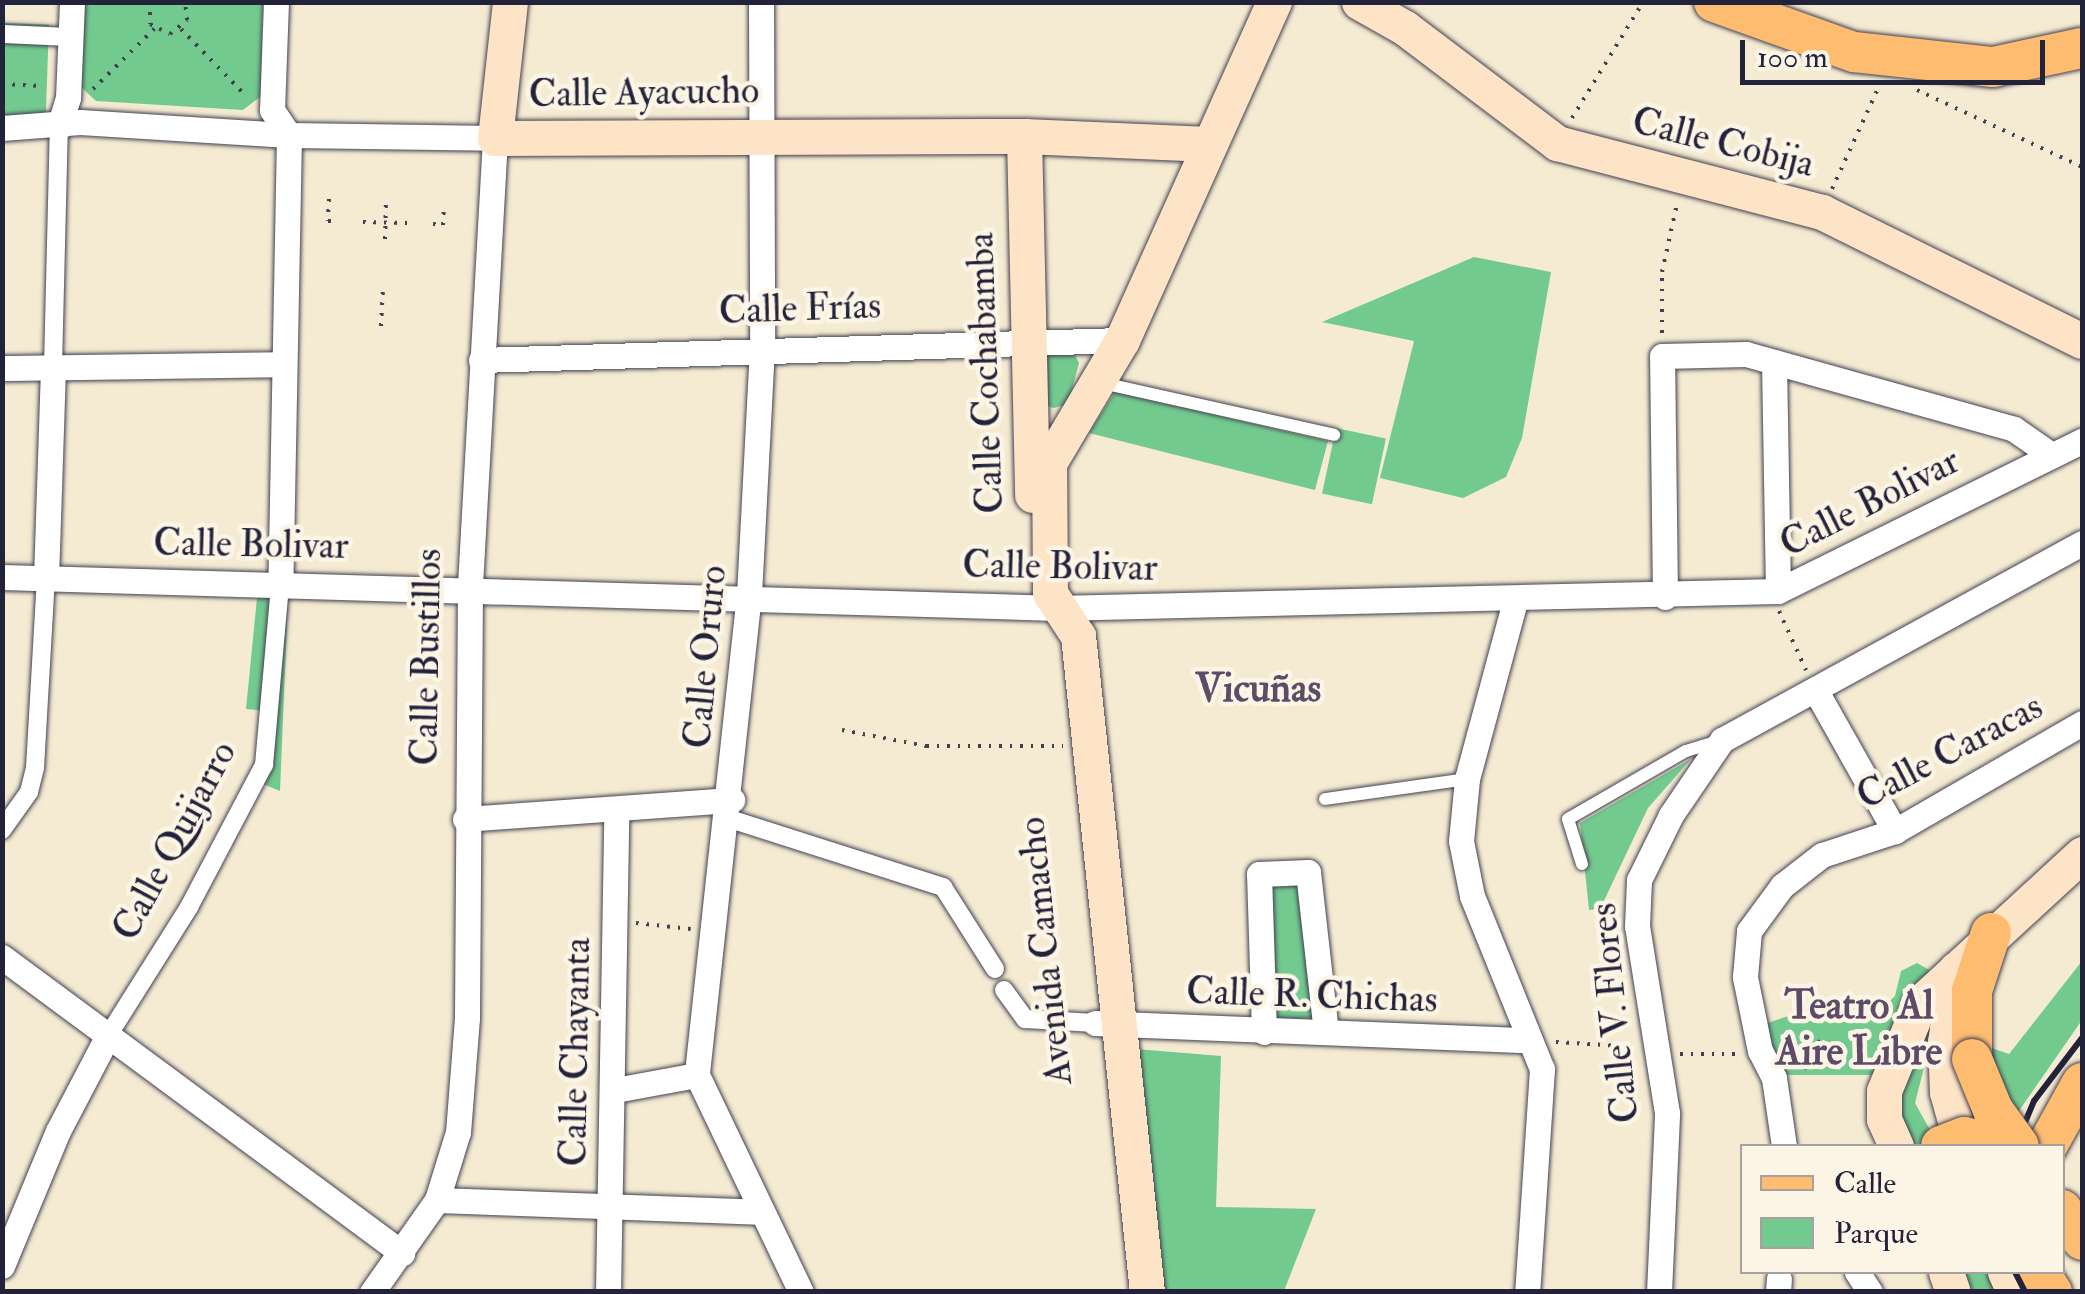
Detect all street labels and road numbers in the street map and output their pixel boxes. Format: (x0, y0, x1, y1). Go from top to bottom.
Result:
street label: Calle Ayacucho (528, 68, 760, 118)
street label: Calle Cobija (1627, 98, 1819, 188)
street label: Calle Cochabamba (958, 232, 1014, 514)
street label: Calle Frías (718, 283, 882, 335)
street label: Calle Bolivar (1773, 438, 1967, 568)
street label: Calle Bolivar (153, 520, 349, 570)
street label: Calle Bolivar (962, 542, 1158, 592)
street label: Calle Bustillos (402, 548, 452, 766)
street label: Calle Oruro (675, 564, 737, 750)
street label: Calle Caracas (1849, 684, 2051, 820)
street label: Calle Quijarro (103, 734, 247, 948)
street label: Avenida Camacho (1009, 815, 1083, 1087)
street label: Calle V. Flores (1581, 901, 1649, 1125)
street label: Calle Chayanta (551, 937, 601, 1167)
street label: Calle R. Chichas (1185, 969, 1439, 1023)

